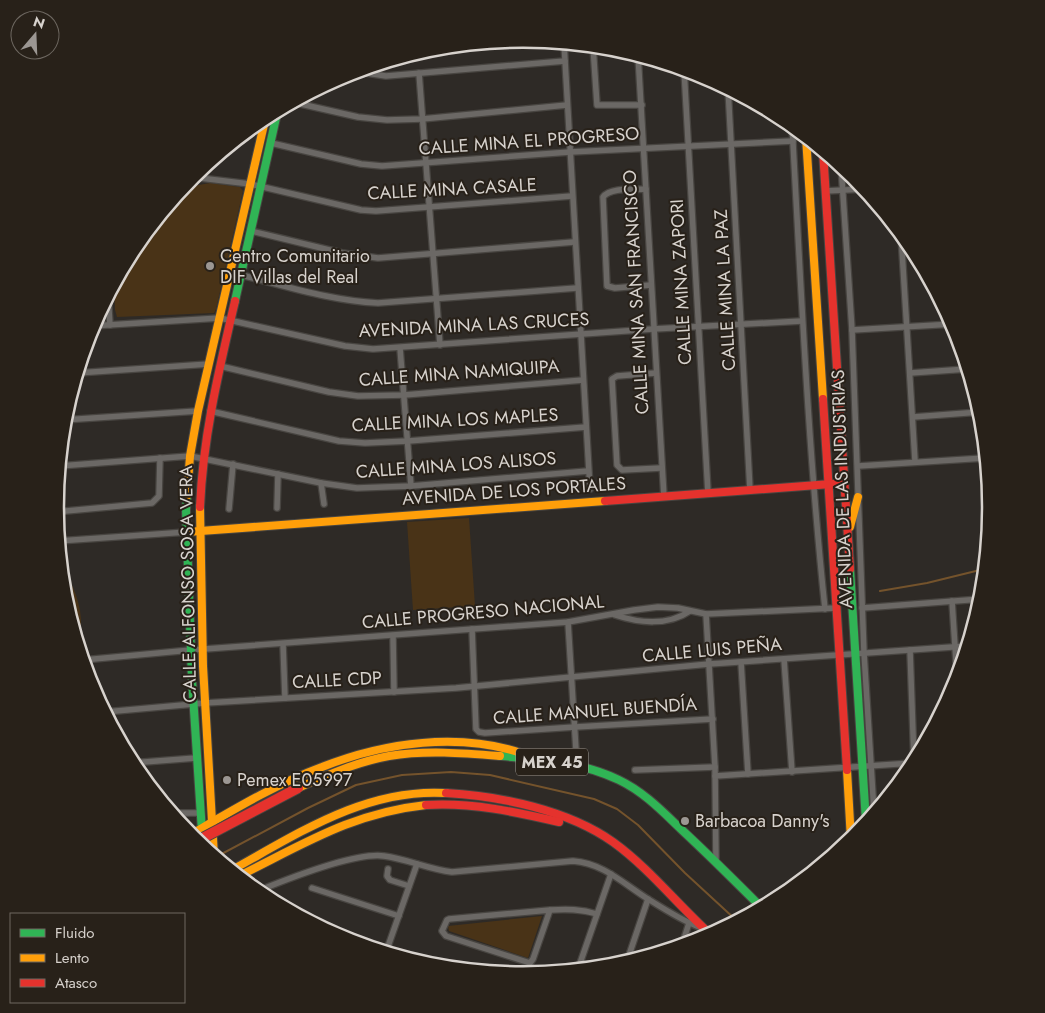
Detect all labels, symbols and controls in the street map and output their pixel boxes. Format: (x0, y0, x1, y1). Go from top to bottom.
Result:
north arrow (10, 10, 60, 60)
text: N (31, 11, 48, 34)
street label: CALLE MINA EL PROGRESO (418, 120, 640, 162)
street label: CALLE MINA SAN FRANCISCO (617, 169, 655, 415)
street label: CALLE MINA CASALE (367, 172, 537, 206)
street label: CALLE MINA ZAPORI (664, 198, 698, 366)
street label: CALLE MINA LA PAZ (708, 208, 742, 372)
place label: Centro Comunitario DIF Villas del Real (220, 243, 370, 290)
marker: Centro Comunitario DIF Villas del Real (204, 260, 216, 272)
street label: AVENIDA MINA LAS CRUCES (358, 306, 590, 344)
street label: CALLE MINA NAMIQUIPA (358, 353, 560, 393)
street label: AVENIDA DE LAS INDUSTRIAS (825, 369, 859, 609)
street label: CALLE MINA LOS MAPLES (351, 402, 559, 438)
street label: CALLE MINA LOS ALISOS (355, 445, 557, 485)
street label: CALLE ALFONSO SOSA VERA (173, 465, 203, 703)
street label: AVENIDA DE LOS PORTALES (401, 470, 627, 512)
street label: CALLE PROGRESO NACIONAL (361, 588, 605, 636)
street label: CALLE LUIS PEÑA (641, 631, 783, 669)
street label: CALLE CDP (291, 665, 383, 695)
street label: CALLE MANUEL BUENDÍA (492, 691, 698, 731)
road number: MEX 45 (516, 749, 588, 776)
place label: Pemex E05997 (237, 767, 353, 793)
marker: Pemex E05997 (221, 774, 233, 786)
place label: Barbacoa Danny's (695, 808, 830, 834)
marker: Barbacoa Danny's (679, 815, 691, 827)
legend (10, 913, 185, 1003)
text: Fluido (55, 922, 94, 944)
text: Lento (55, 947, 89, 969)
text: Atasco (55, 972, 97, 994)

